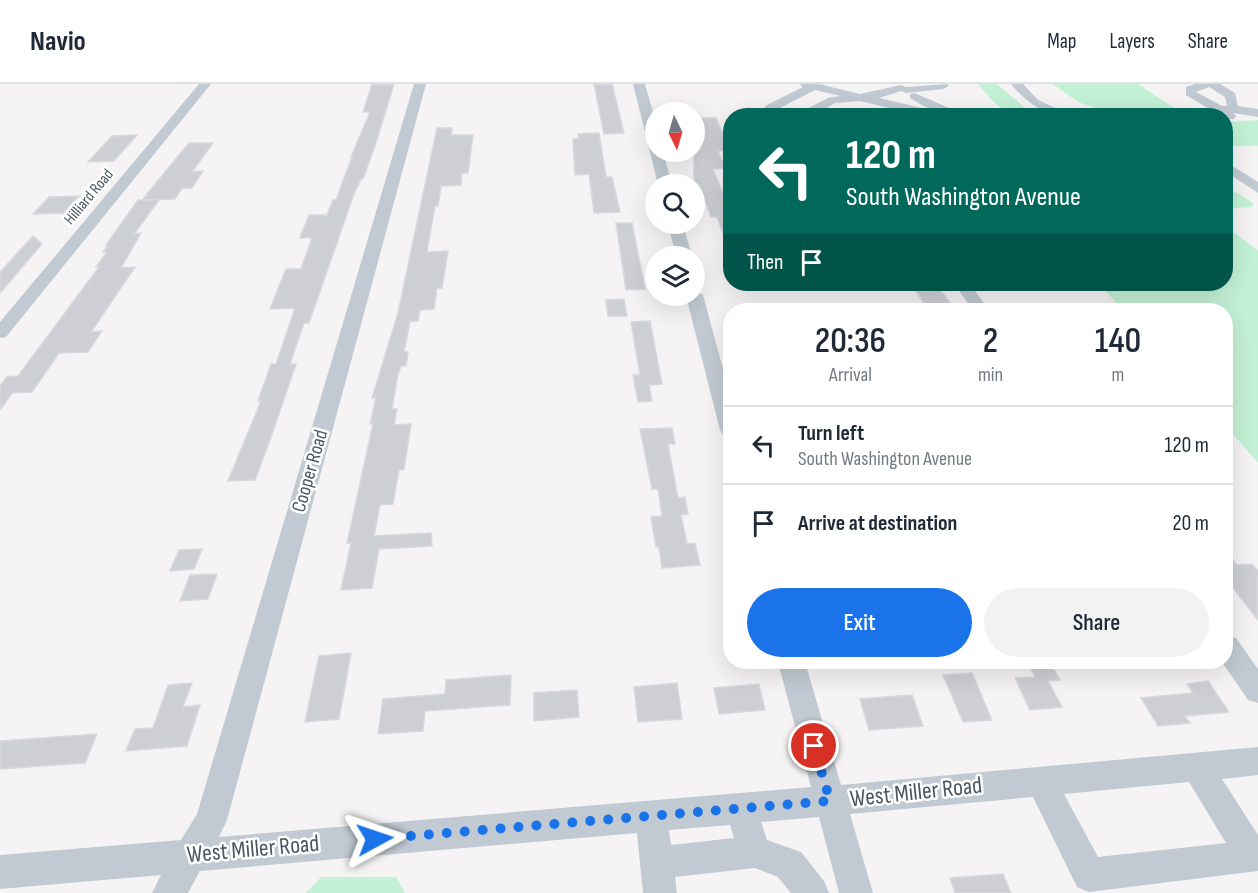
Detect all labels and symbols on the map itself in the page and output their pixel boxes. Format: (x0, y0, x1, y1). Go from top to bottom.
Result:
north arrow (645, 102, 705, 162)
street label: Hilliard Road (60, 165, 118, 229)
street label: Cooper Road (287, 427, 333, 515)
pin (788, 720, 839, 771)
street label: West Miller Road (849, 771, 983, 813)
position arrow (343, 807, 407, 871)
street label: West Miller Road (186, 829, 320, 869)

